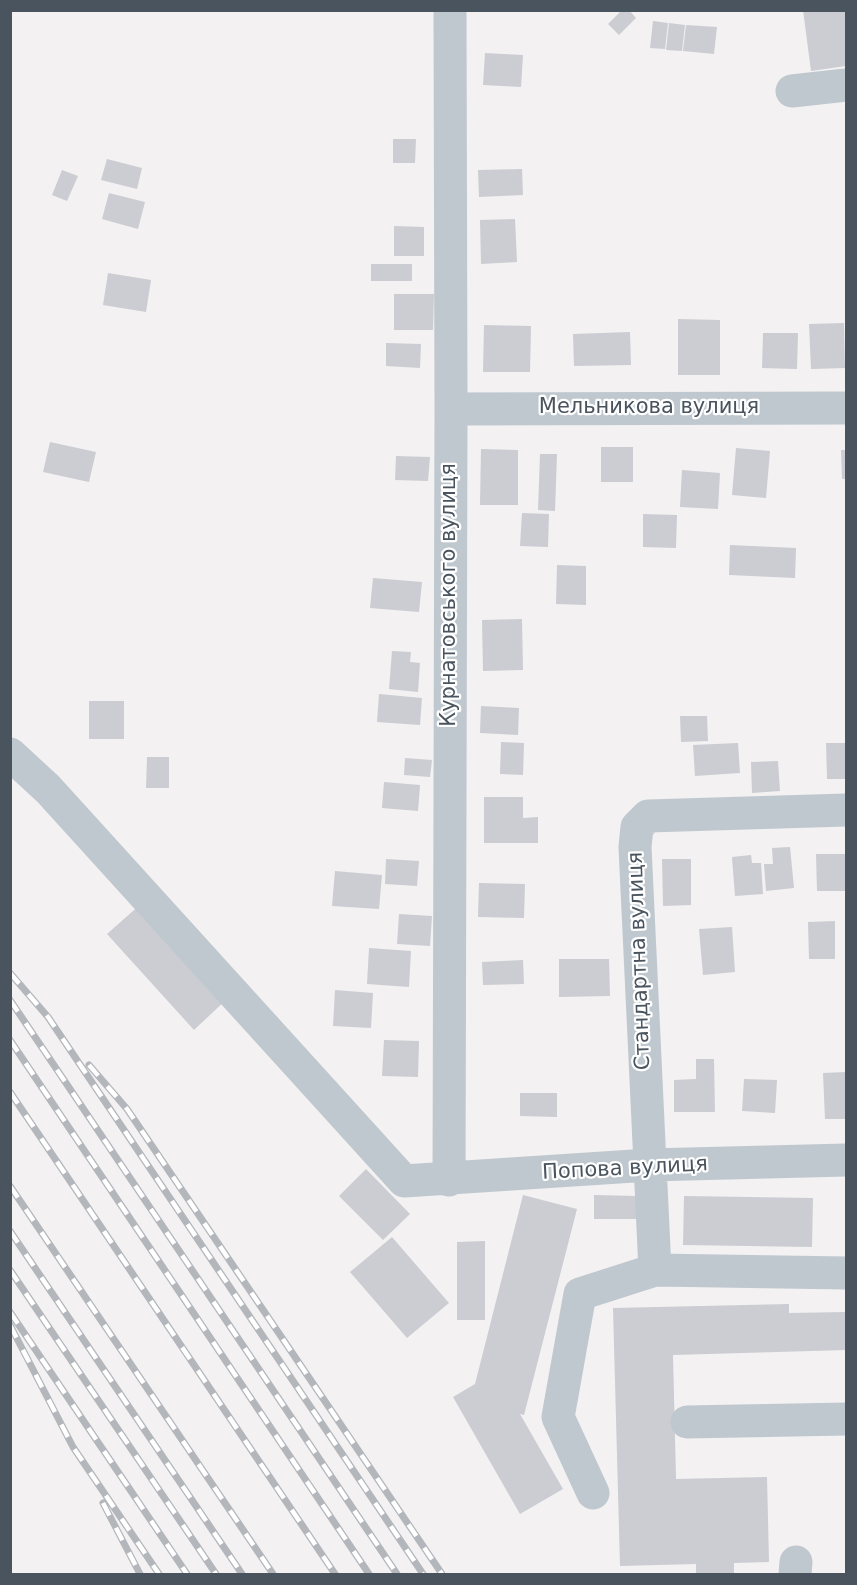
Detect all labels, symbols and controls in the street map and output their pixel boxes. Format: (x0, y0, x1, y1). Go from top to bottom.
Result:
street label: Мельникова вулиця (539, 395, 759, 421)
street label: Курнатовського вулиця (437, 463, 463, 727)
street label: Стандартна вулиця (624, 851, 656, 1071)
street label: Попова вулиця (541, 1152, 709, 1186)

